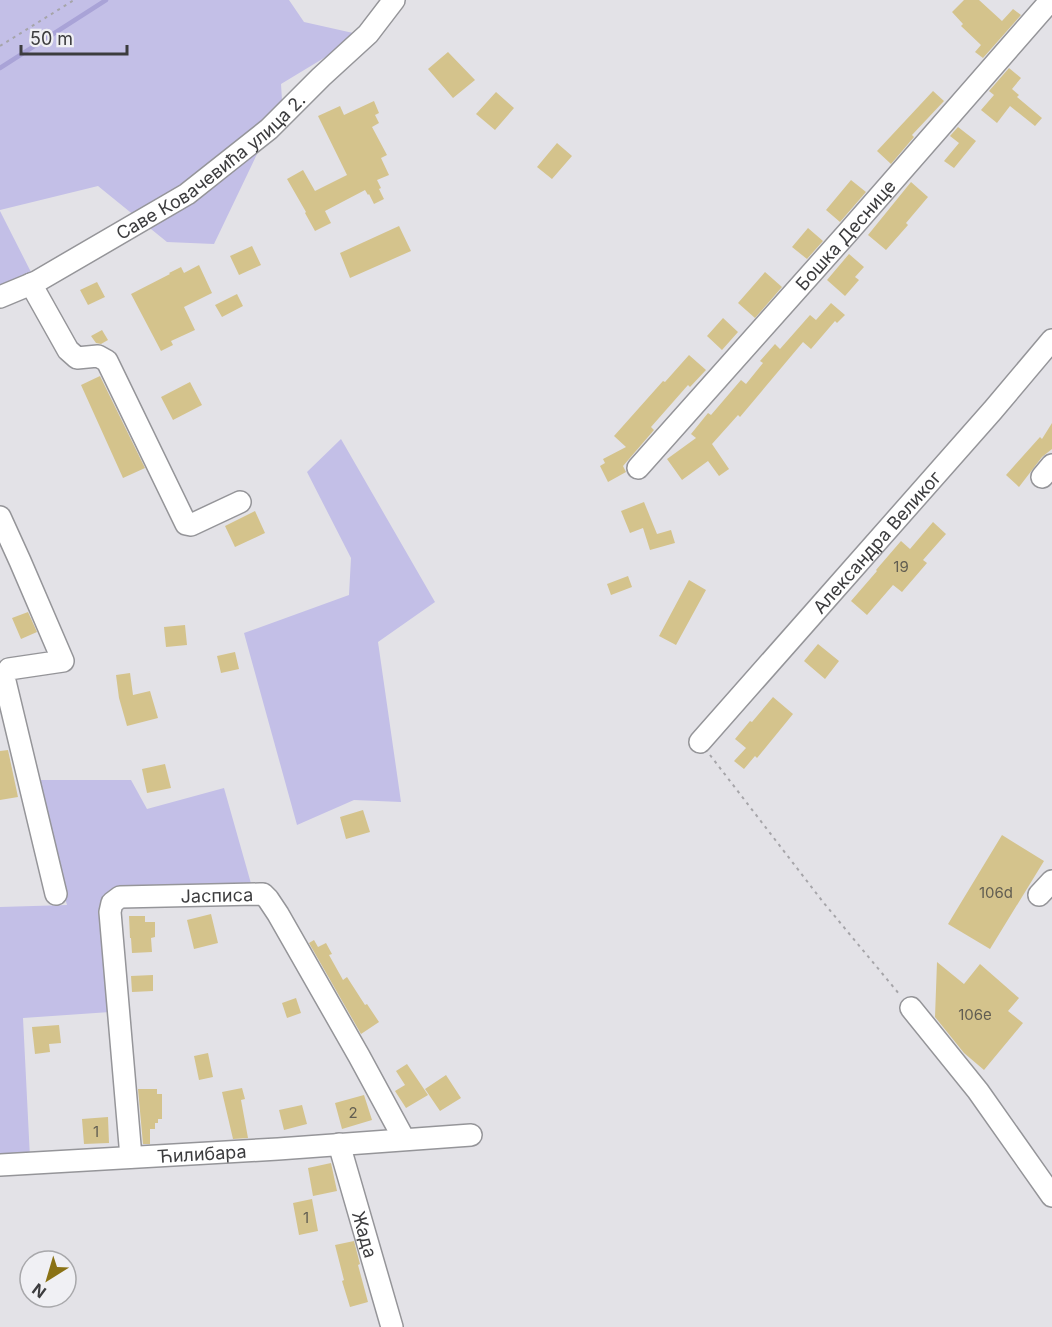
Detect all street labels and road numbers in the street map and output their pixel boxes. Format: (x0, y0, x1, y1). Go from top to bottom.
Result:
street label: Саве Ковачевића улица 2. (112, 89, 309, 244)
street label: Бошка Деснице (791, 175, 900, 294)
street label: Александра Великог (808, 466, 945, 617)
street label: Јасписа (180, 884, 253, 906)
street label: Ћилибара (156, 1140, 247, 1166)
street label: Жада (348, 1208, 382, 1260)

